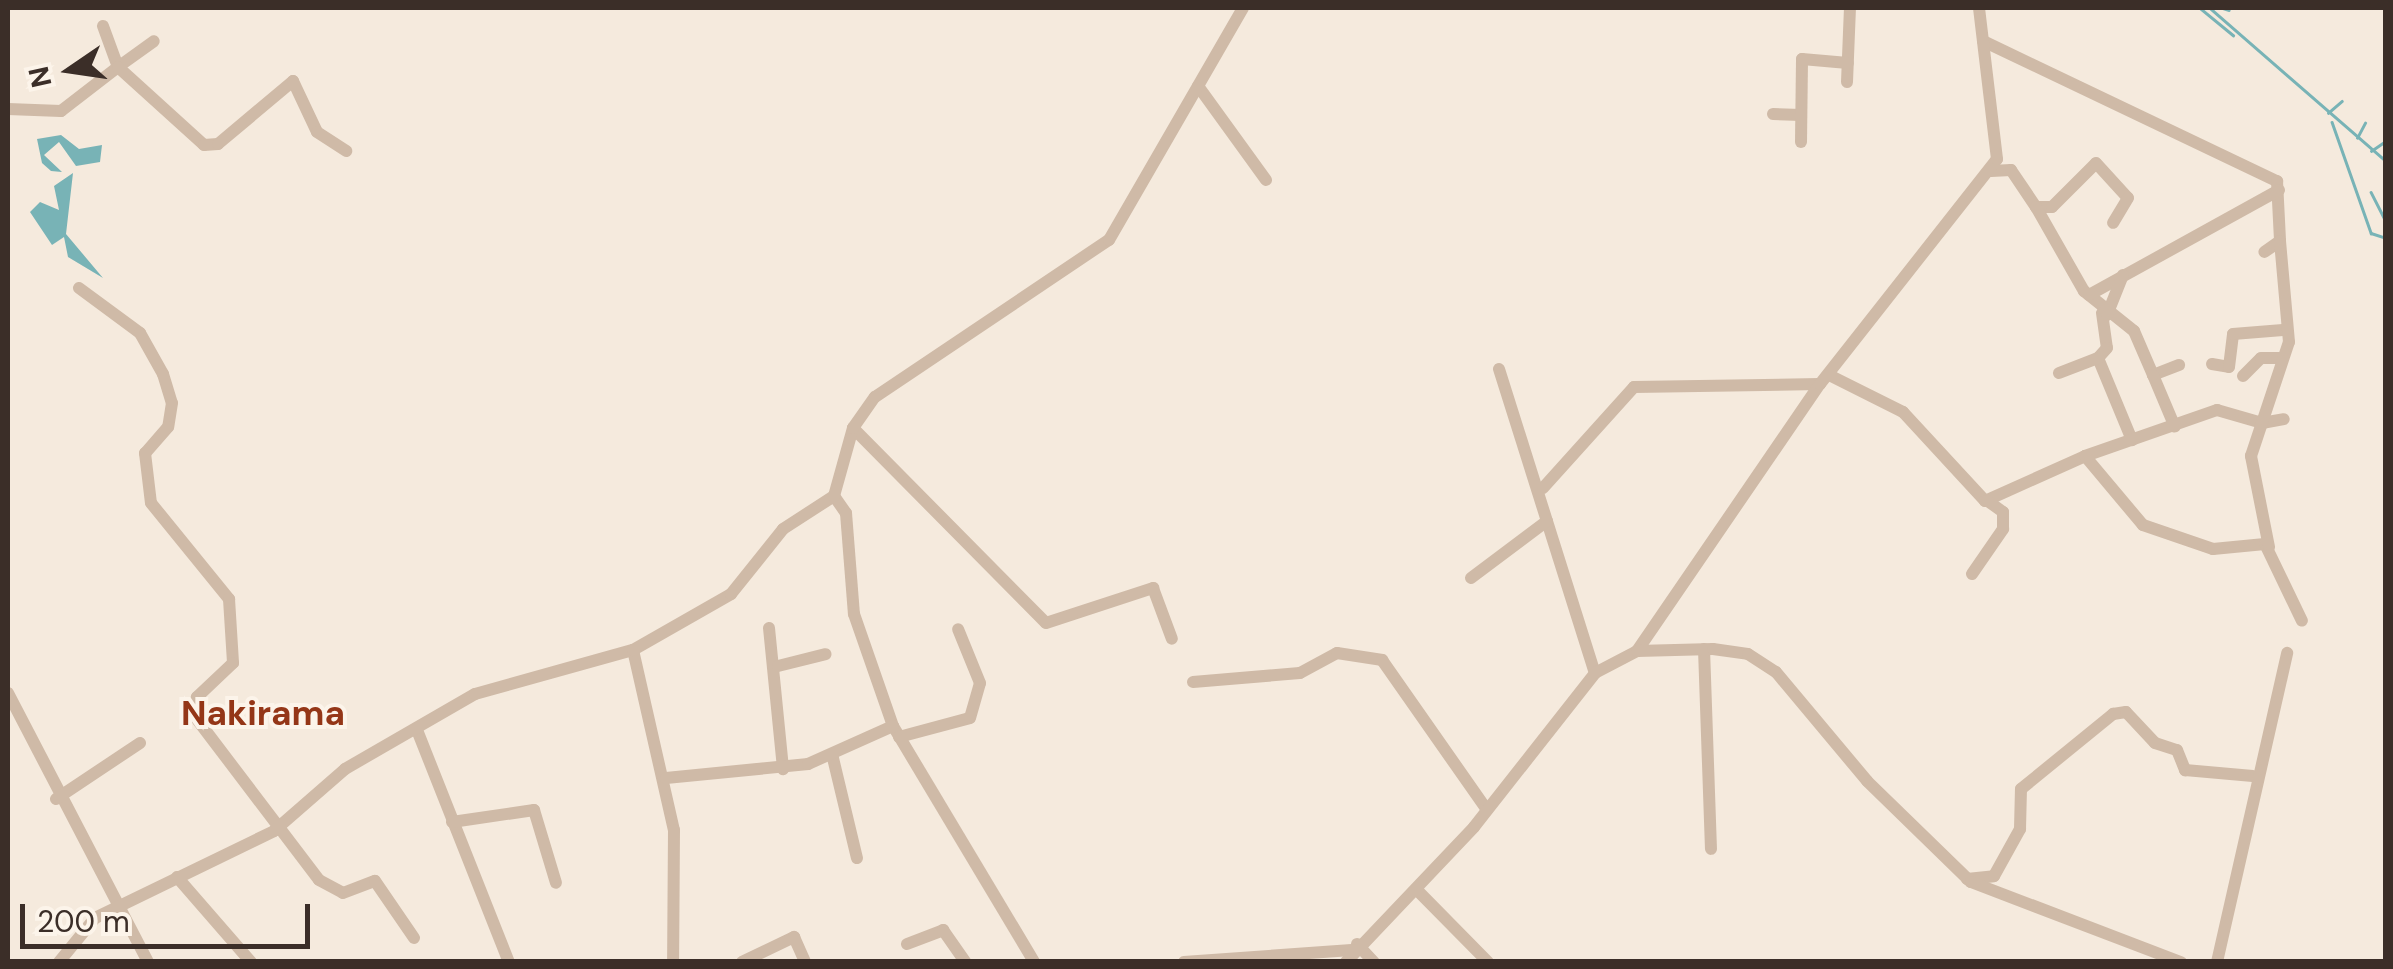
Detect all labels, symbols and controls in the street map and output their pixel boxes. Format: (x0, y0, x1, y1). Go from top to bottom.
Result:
north arrow (20, 20, 120, 120)
text: N (20, 63, 61, 91)
district label: Nakirama (181, 692, 345, 734)
scale bar (25, 884, 315, 946)
text: 200 m (37, 902, 130, 941)

